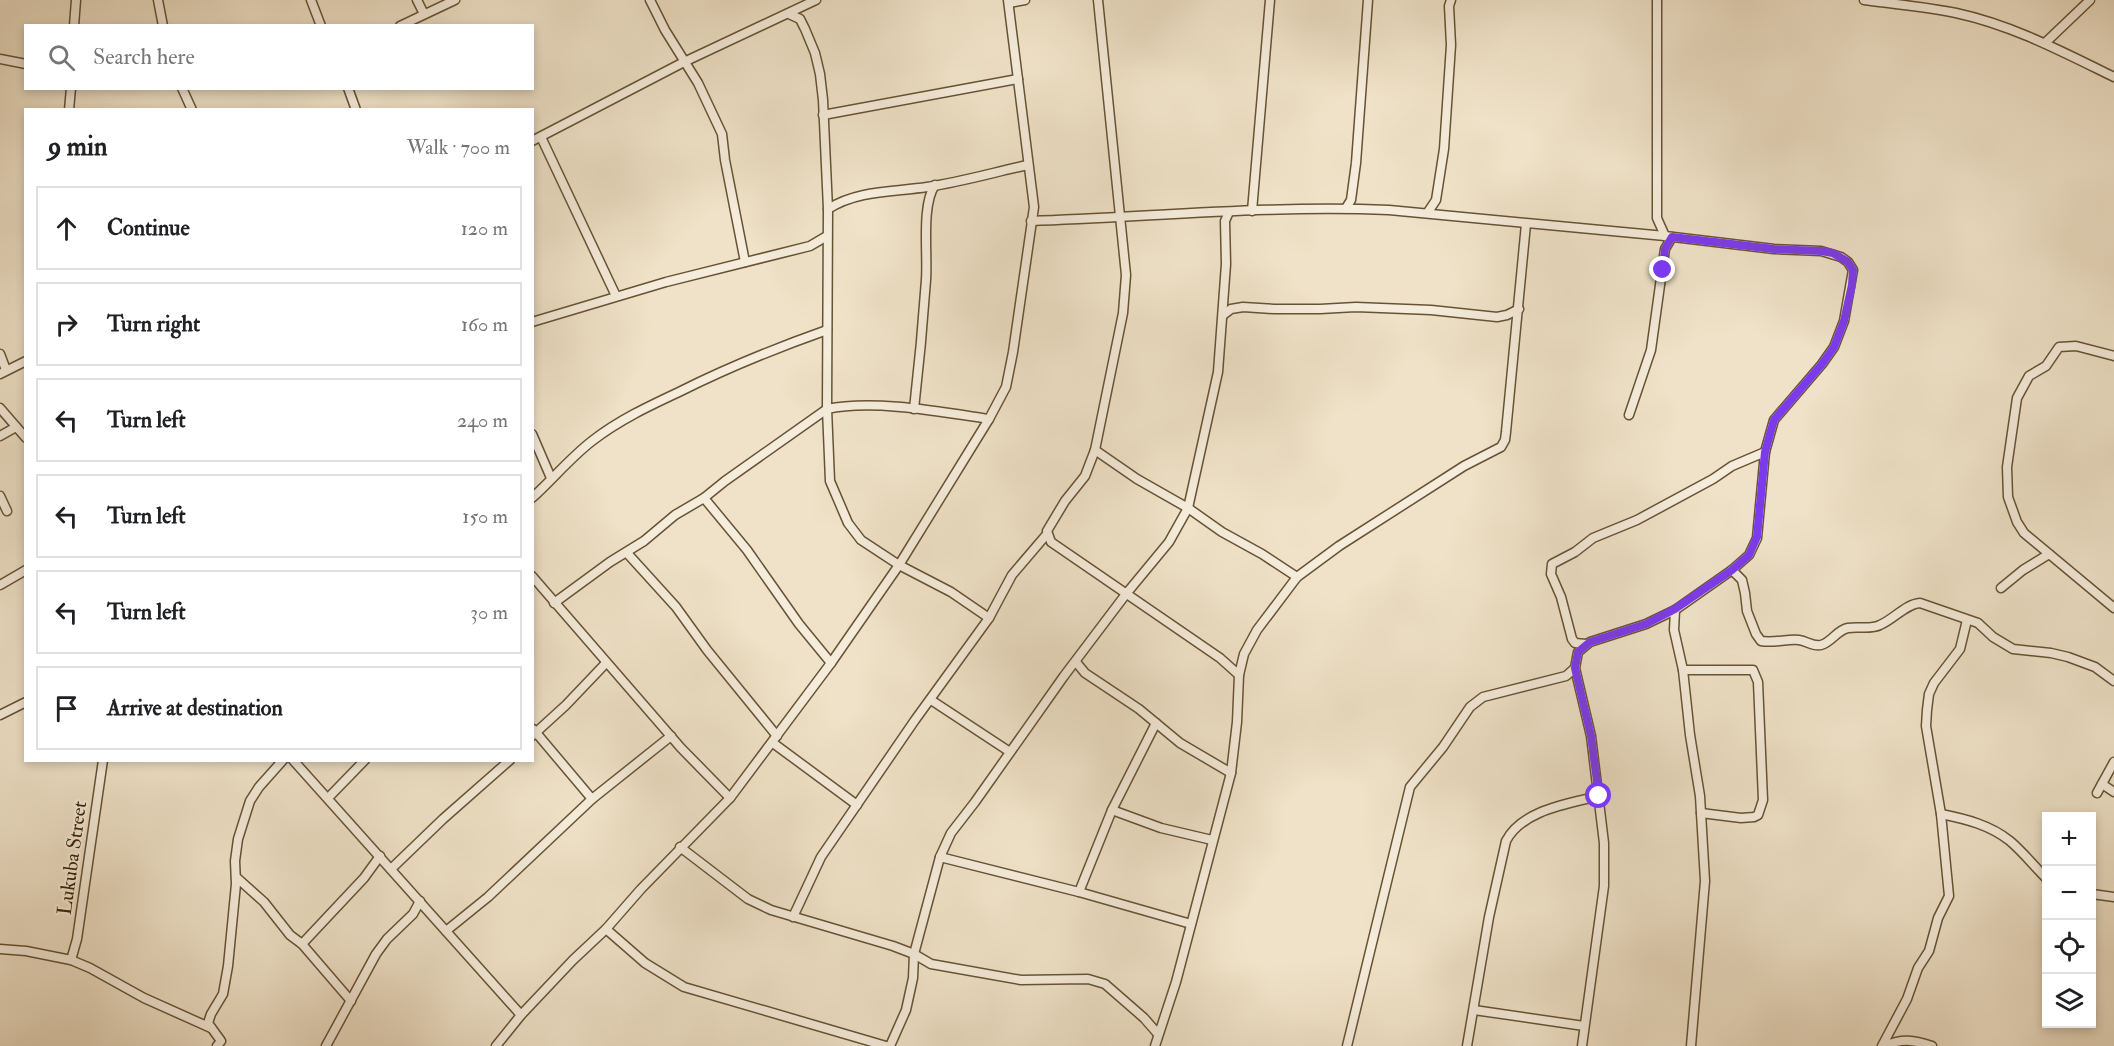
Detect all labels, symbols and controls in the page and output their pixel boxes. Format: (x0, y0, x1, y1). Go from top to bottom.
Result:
search box (24, 24, 534, 90)
icon: search (45, 41, 78, 74)
text: Search here (93, 43, 195, 71)
text: 9 min (48, 131, 107, 163)
text: Walk · 700 m (407, 135, 510, 160)
icon: ahead (50, 212, 83, 245)
text: Continue (107, 214, 190, 242)
text: 120 m (461, 216, 508, 241)
route end (1649, 256, 1675, 282)
icon: right (50, 308, 83, 341)
text: Turn right (107, 310, 200, 338)
text: 160 m (461, 312, 508, 337)
icon: left (50, 404, 83, 437)
text: Turn left (107, 406, 186, 434)
text: 240 m (457, 408, 508, 433)
icon: left (50, 500, 83, 533)
text: Turn left (107, 502, 186, 530)
text: 150 m (462, 504, 508, 529)
icon: left (50, 596, 83, 629)
text: Turn left (107, 598, 186, 626)
text: 30 m (470, 600, 508, 625)
icon: arrive (50, 692, 83, 725)
text: Arrive at destination (107, 694, 283, 722)
route start (1585, 782, 1611, 808)
street label: Lukuba Street (52, 799, 92, 917)
map controls (2042, 812, 2096, 1028)
button: + (2042, 812, 2096, 866)
button: − (2042, 866, 2096, 920)
button: locate (2042, 920, 2096, 974)
button: layers (2042, 974, 2096, 1028)

